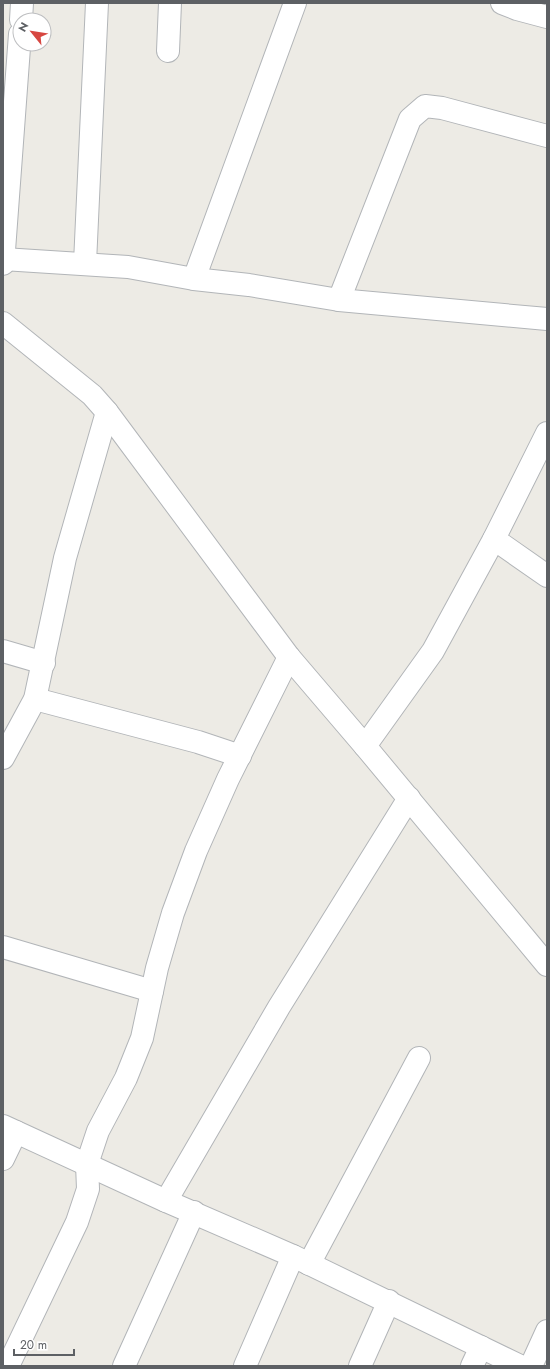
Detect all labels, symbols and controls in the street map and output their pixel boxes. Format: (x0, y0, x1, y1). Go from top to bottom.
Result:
north arrow (12, 12, 52, 52)
text: N (14, 19, 32, 35)
scale bar (14, 1331, 74, 1357)
text: 20 m (20, 1336, 47, 1354)

